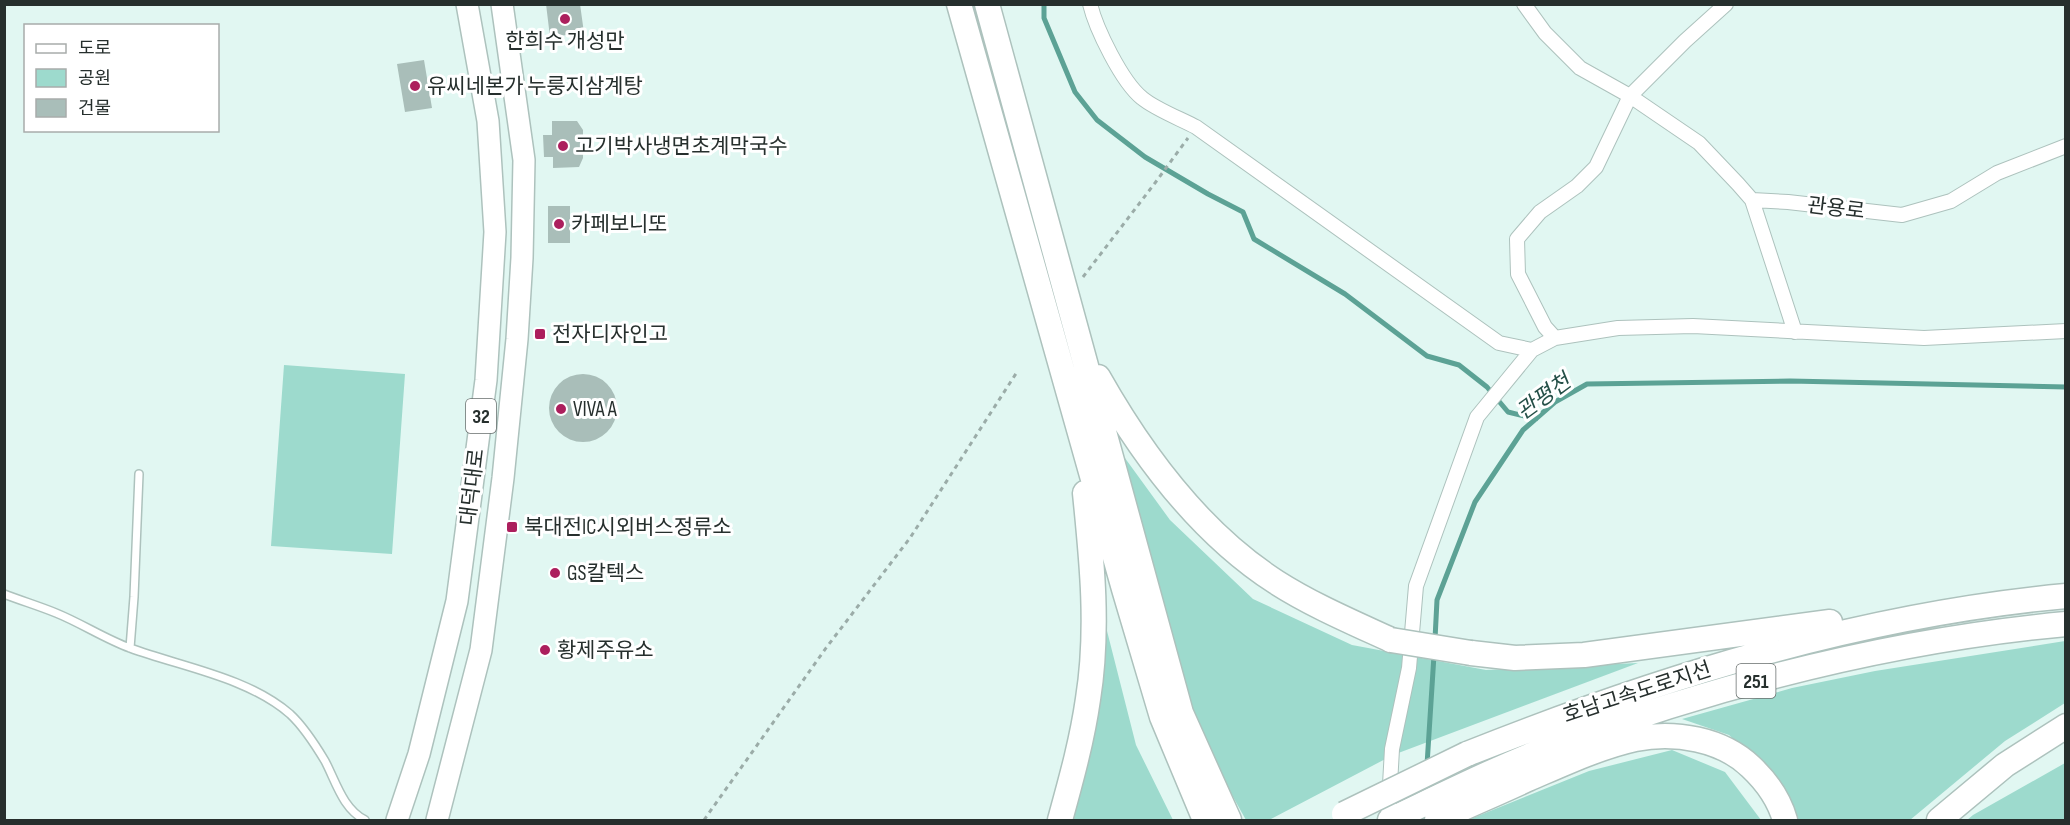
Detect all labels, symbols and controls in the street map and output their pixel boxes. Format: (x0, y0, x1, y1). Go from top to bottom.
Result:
marker: 한희수 개성만 (558, 12, 572, 26)
legend (24, 24, 219, 132)
place label: 한희수 개성만 (505, 29, 625, 54)
text: 도로 (78, 38, 111, 59)
text: 공원 (78, 68, 111, 89)
place label: 유씨네본가 누룽지삼계탕 (427, 74, 643, 99)
marker: 유씨네본가 누룽지삼계탕 (408, 79, 422, 93)
text: 건물 (78, 98, 111, 119)
place label: 고기박사냉면초계막국수 (575, 134, 788, 159)
marker: 고기박사냉면초계막국수 (556, 139, 570, 153)
street label: 관용로 (1806, 193, 1866, 224)
place label: 카페보니또 (571, 212, 668, 237)
marker: 카페보니또 (552, 217, 566, 231)
place label: 전자디자인고 (552, 322, 668, 347)
marker: 전자디자인고 (533, 327, 547, 341)
water label: 관평천 (1511, 367, 1579, 426)
place label: VIVA A (573, 397, 618, 422)
road number: 32 (466, 399, 496, 433)
marker: VIVA A (554, 402, 568, 416)
street label: 대덕대로 (455, 447, 490, 527)
place label: 북대전IC시외버스정류소 (524, 515, 732, 540)
marker: 북대전IC시외버스정류소 (505, 520, 519, 534)
place label: GS칼텍스 (567, 561, 644, 586)
marker: GS칼텍스 (548, 566, 562, 580)
place label: 황제주유소 (557, 638, 654, 663)
marker: 황제주유소 (538, 643, 552, 657)
street label: 호남고속도로지선 (1560, 657, 1715, 728)
road number: 251 (1736, 664, 1776, 698)

